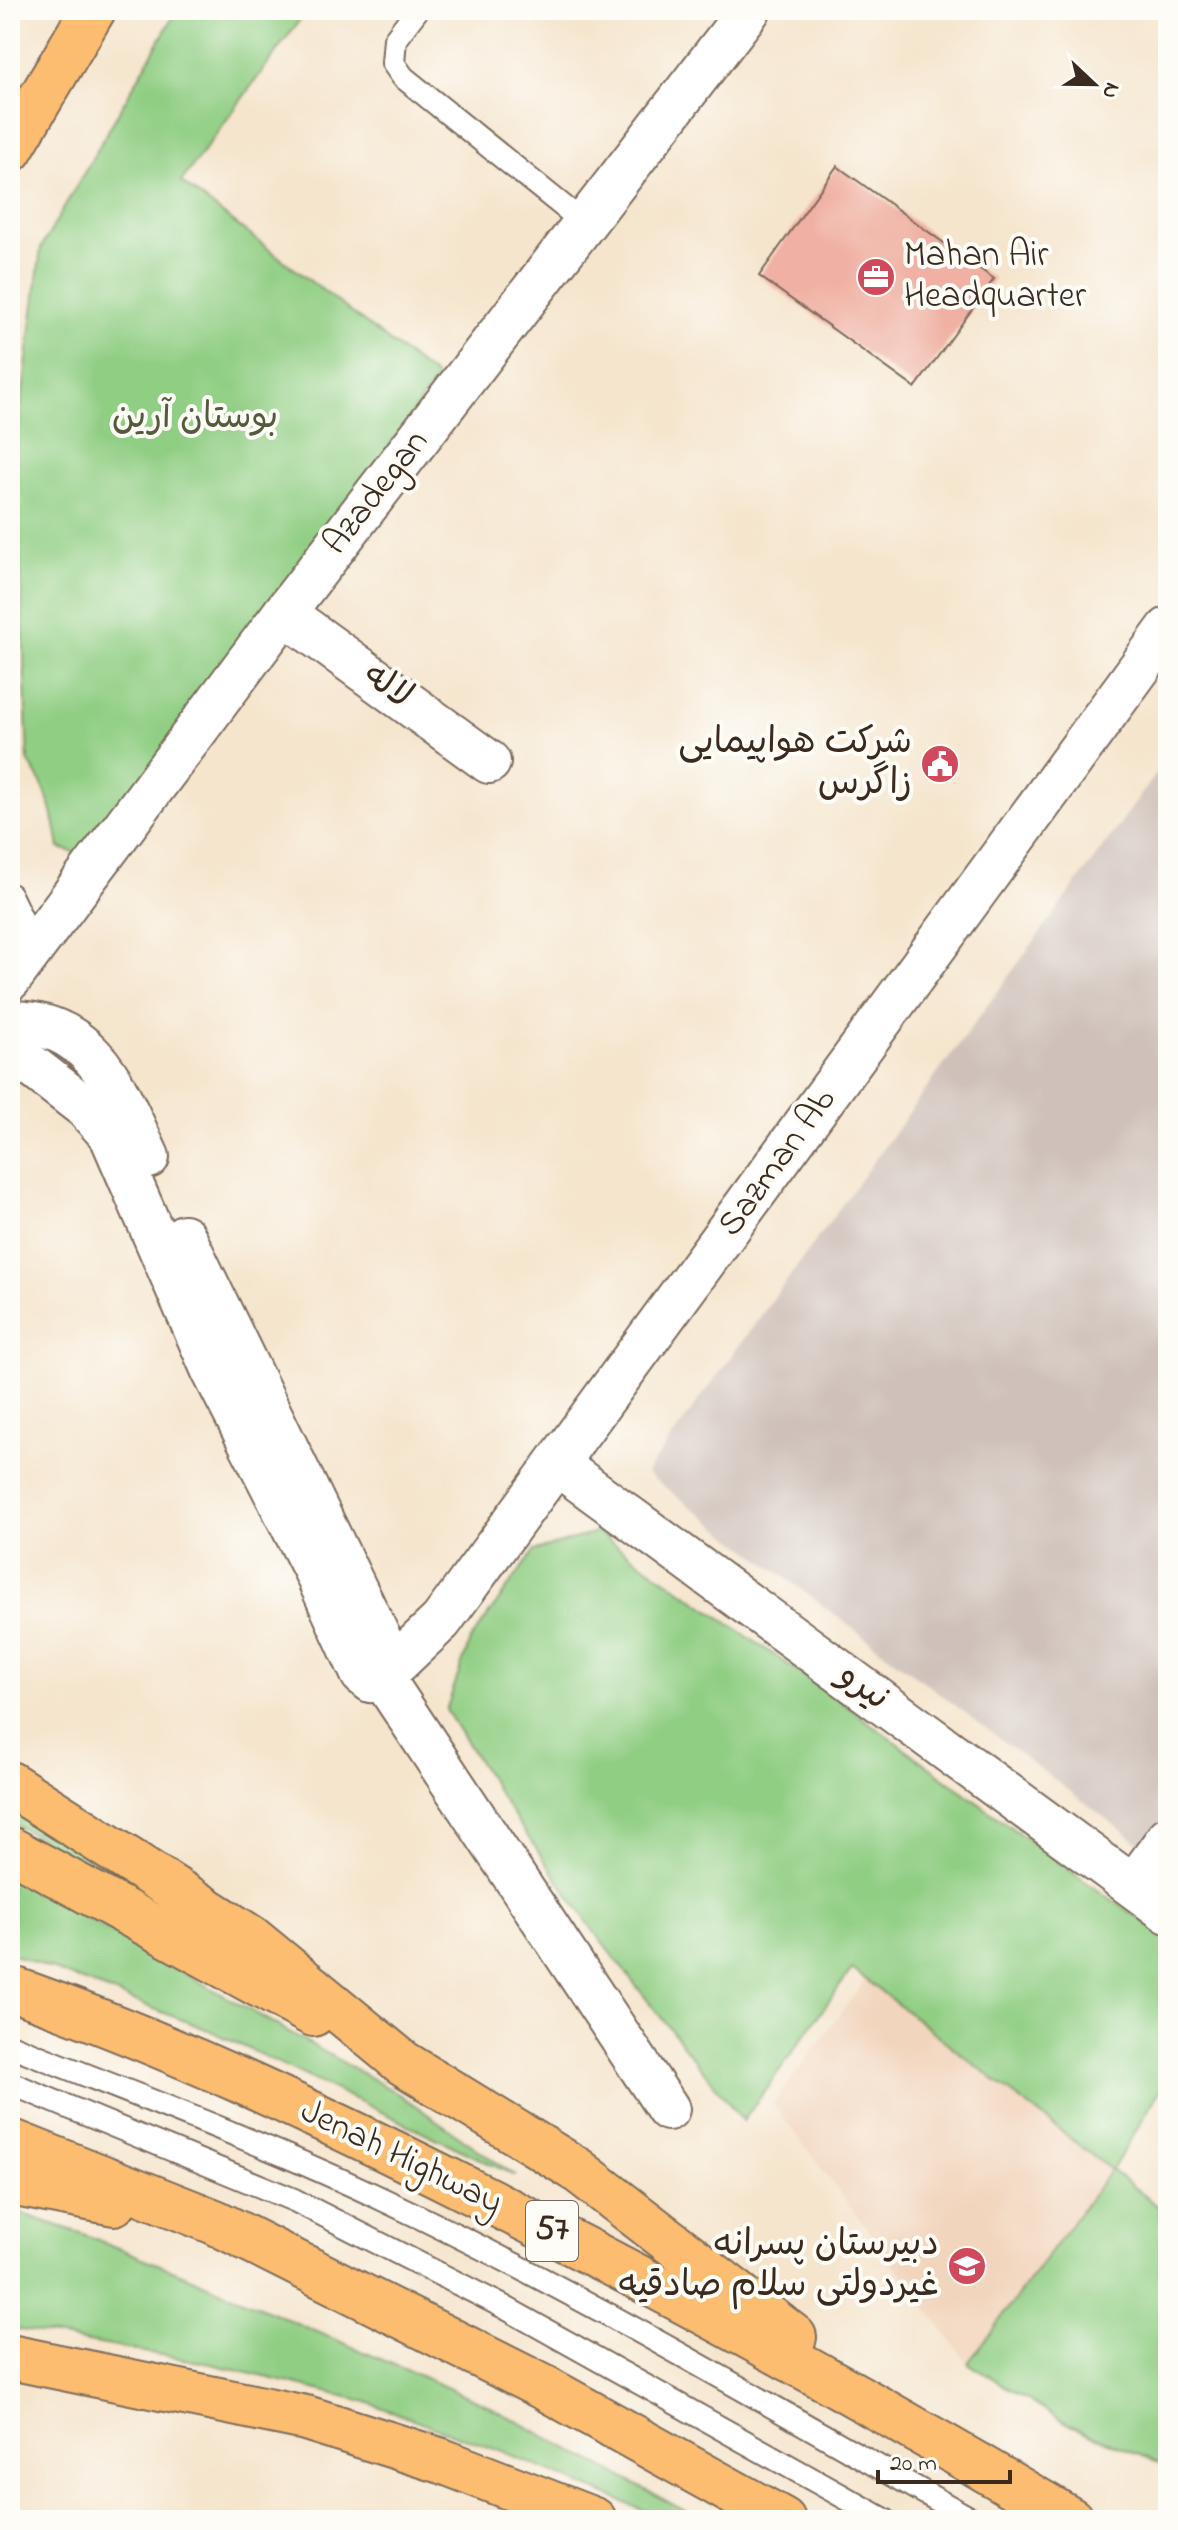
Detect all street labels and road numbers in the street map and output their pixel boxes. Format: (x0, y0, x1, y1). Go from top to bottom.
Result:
street label: Azadegan (311, 419, 443, 567)
street label: لاله (351, 651, 423, 723)
street label: Sazman Ab (706, 1077, 850, 1249)
street label: نیرو (824, 1649, 900, 1725)
street label: Jenah Highway (291, 2086, 511, 2230)
road number: 57 (526, 2201, 578, 2261)

